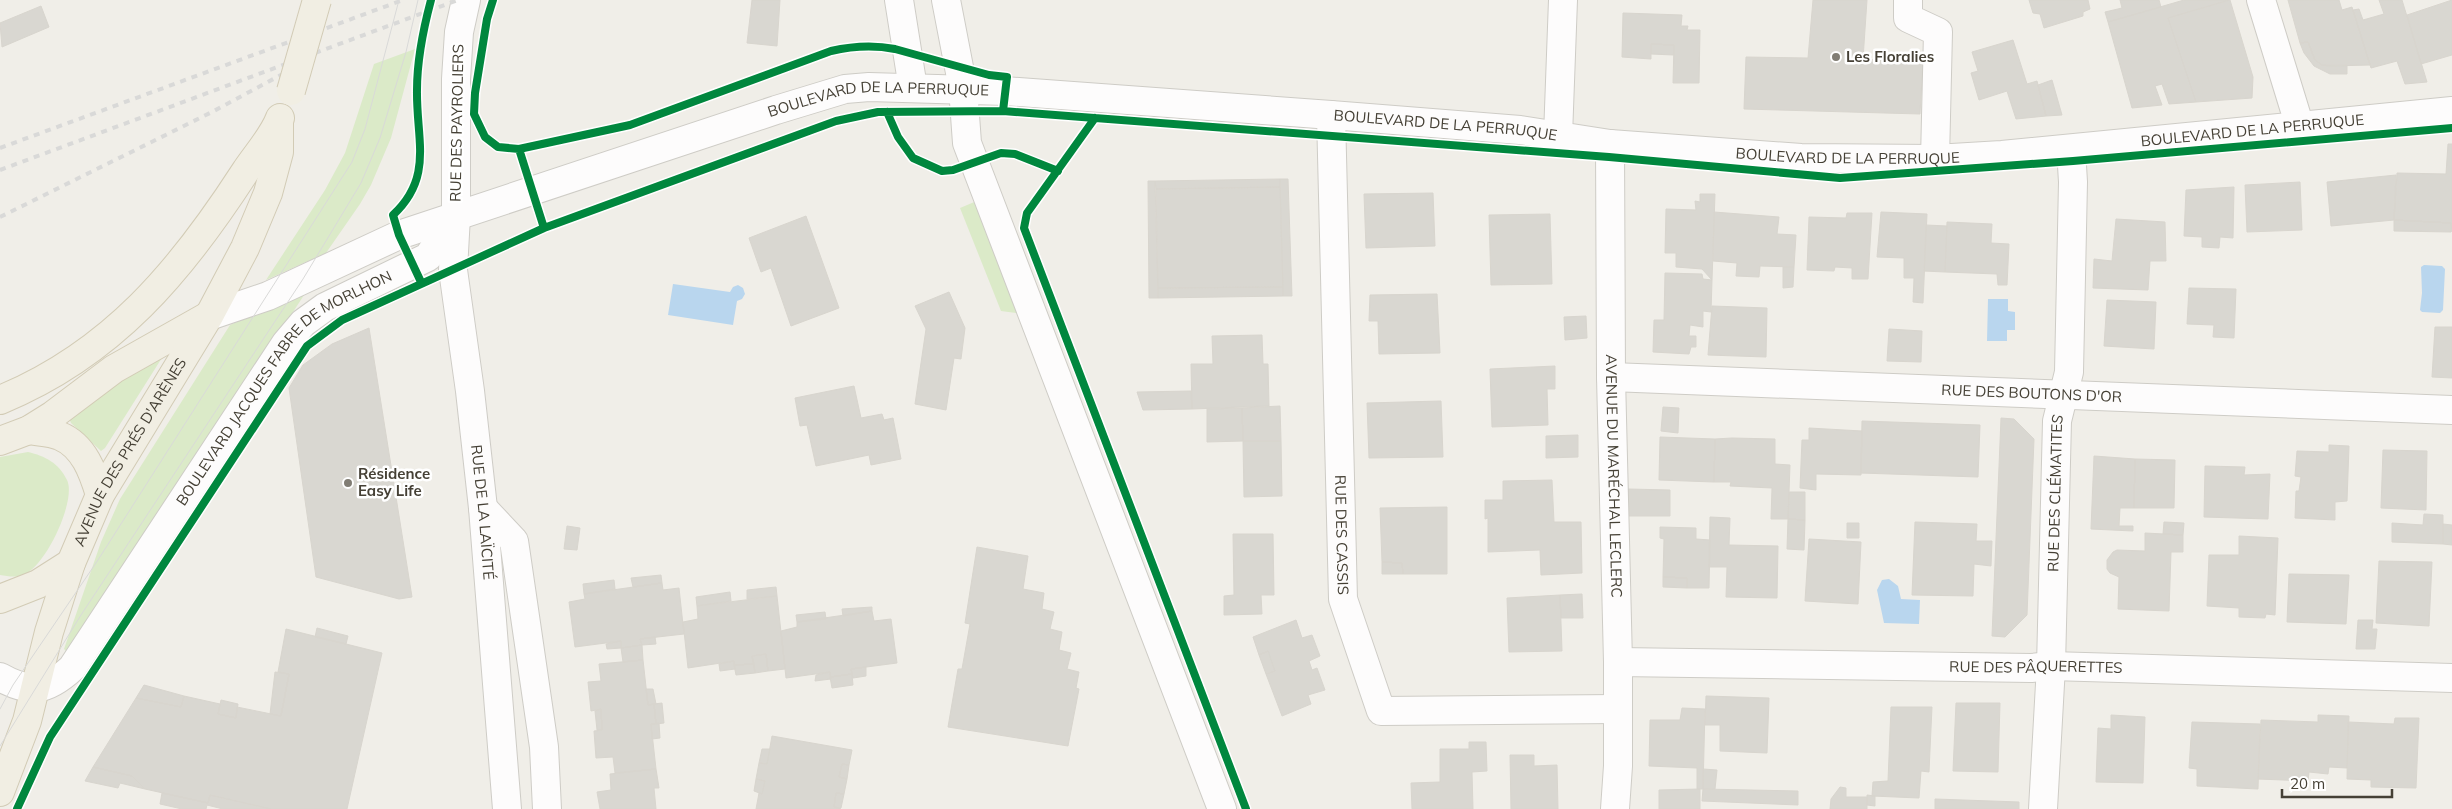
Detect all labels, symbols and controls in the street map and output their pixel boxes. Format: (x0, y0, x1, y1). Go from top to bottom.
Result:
street label: RUE DES PAYROLIERS (446, 44, 467, 202)
place label: Les Floralies (1846, 47, 1934, 66)
marker: Les Floralies (1830, 51, 1842, 63)
street label: BOULEVARD DE LA PERRUQUE (765, 77, 989, 121)
street label: BOULEVARD DE LA PERRUQUE (1333, 105, 1559, 145)
street label: BOULEVARD DE LA PERRUQUE (2140, 110, 2365, 150)
street label: BOULEVARD DE LA PERRUQUE (1735, 143, 1961, 168)
street label: BOULEVARD JACQUES FABRE DE MORLHON (172, 266, 395, 509)
street label: AVENUE DES PRÉS D'ARÈNES (69, 354, 190, 549)
street label: AVENUE DU MARÉCHAL LECLERC (1602, 354, 1626, 598)
street label: RUE DES BOUTONS D'OR (1941, 380, 2123, 406)
street label: RUE DES CLÉMATITES (2043, 412, 2067, 572)
street label: RUE DE LA LAÏCITÉ (467, 444, 499, 581)
place label: Résidence Easy Life (358, 464, 430, 500)
street label: RUE DES CASSIS (1331, 475, 1353, 595)
marker: Résidence Easy Life (342, 477, 354, 489)
street label: RUE DES PÂQUERETTES (1949, 656, 2123, 677)
scale bar (2282, 766, 2392, 798)
text: 20 m (2290, 774, 2325, 793)

